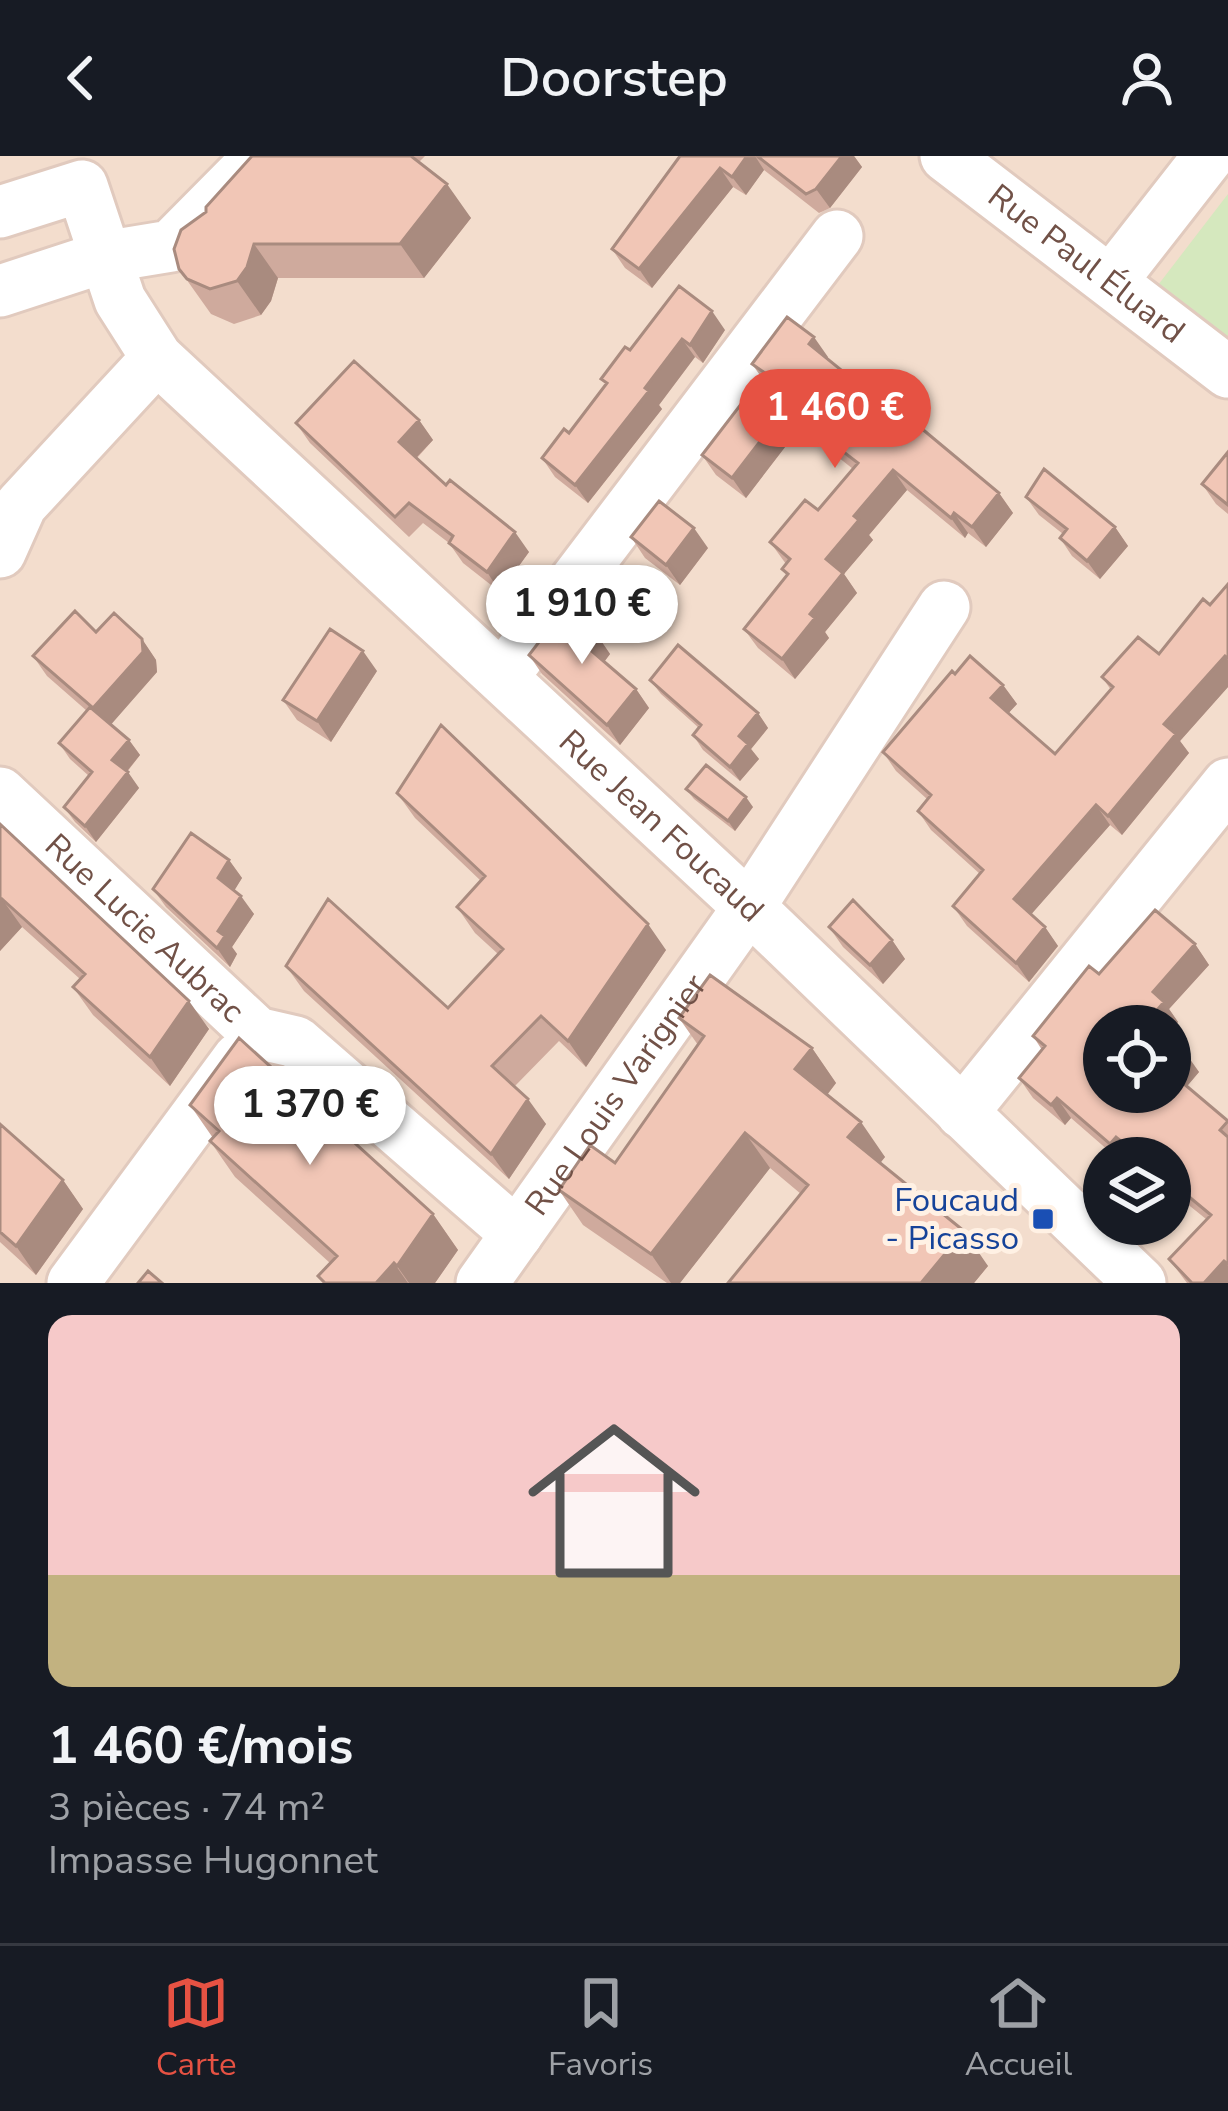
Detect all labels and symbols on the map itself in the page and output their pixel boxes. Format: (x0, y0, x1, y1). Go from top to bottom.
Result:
street label: Rue Paul Éluard (979, 174, 1194, 354)
pin: 1 460 € (724, 369, 946, 471)
pin: 1 910 € (471, 565, 693, 667)
street label: Rue Jean Foucaud (549, 719, 774, 932)
street label: Rue Lucie Aubrac (35, 824, 254, 1033)
street label: Rue Louis Varignier (515, 965, 717, 1224)
pin: 1 370 € (199, 1066, 421, 1168)
place label: Foucaud - Picasso (885, 1178, 1019, 1261)
marker: Foucaud - Picasso (1030, 1206, 1056, 1232)

